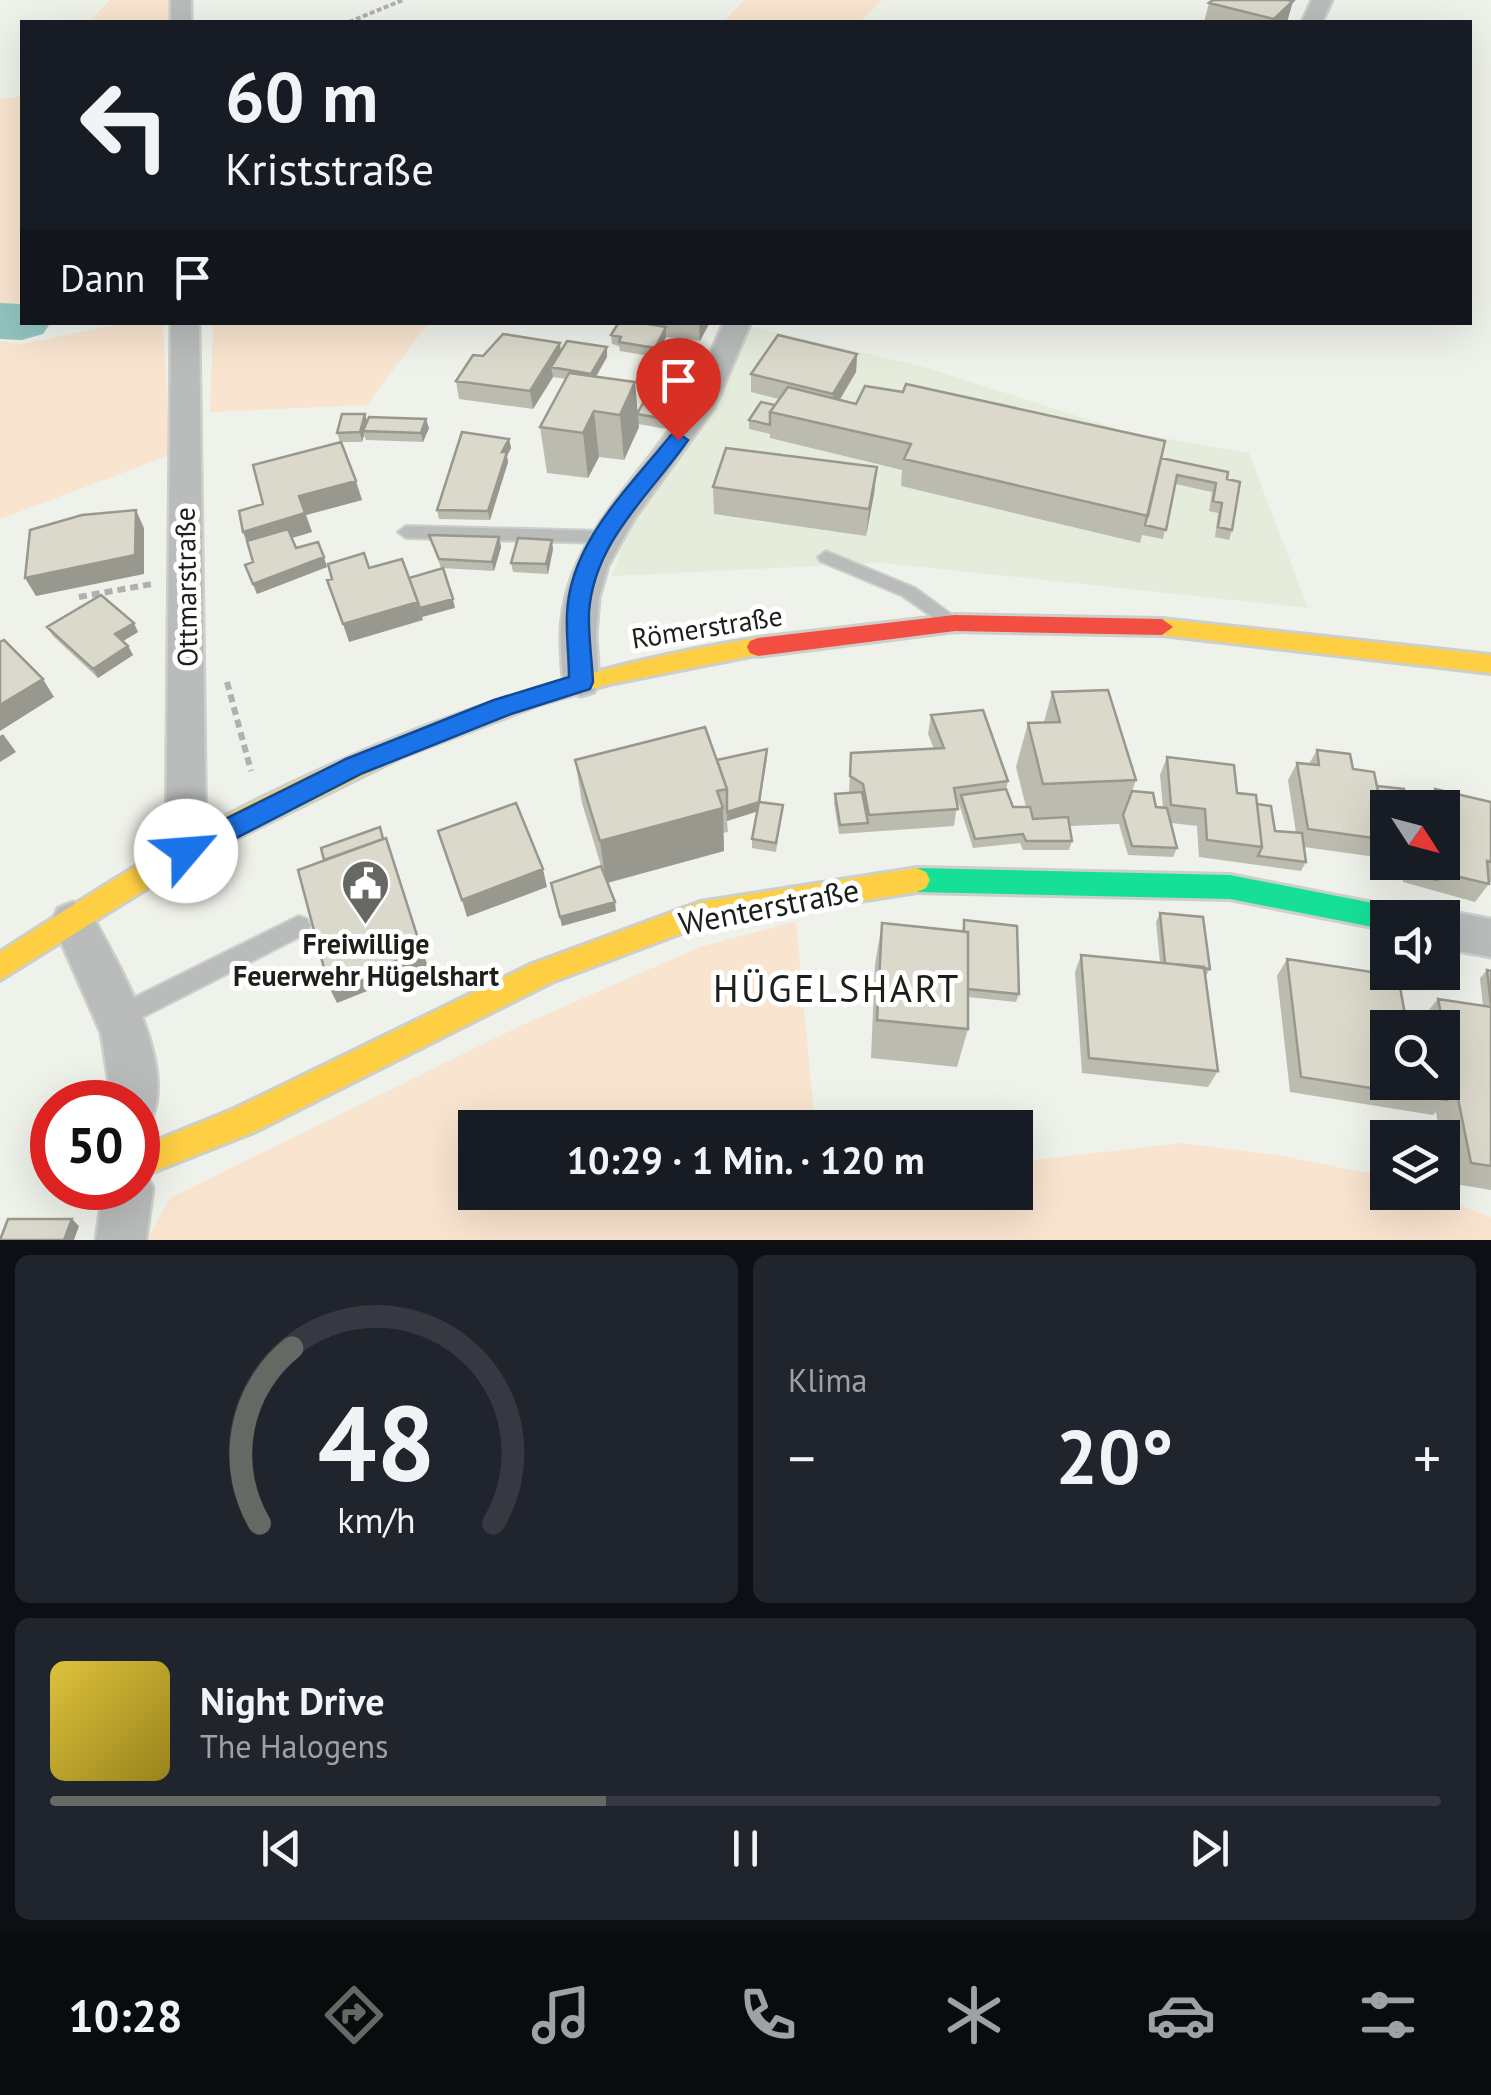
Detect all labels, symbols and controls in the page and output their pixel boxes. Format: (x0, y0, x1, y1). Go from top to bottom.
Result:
text: 60 m (225, 51, 378, 141)
icon: left (60, 60, 190, 190)
text: Kriststraße (225, 139, 434, 197)
icon: arrive (165, 250, 220, 305)
text: Dann (60, 253, 145, 302)
pin (636, 338, 721, 441)
icon: arrive (651, 353, 706, 408)
street label: Ottmarstraße (166, 507, 205, 667)
street label: Römerstraße (629, 596, 785, 657)
north arrow (1370, 790, 1460, 880)
map controls (1370, 790, 1460, 1210)
position arrow (134, 799, 238, 903)
public building icon: Freiwillige Feuerwehr Hügelshart (340, 858, 392, 926)
street label: Wenterstraße (675, 868, 863, 944)
button: sound (1370, 900, 1460, 990)
place label: Freiwillige Feuerwehr Hügelshart (233, 925, 499, 994)
district label: HÜGELSHART (713, 963, 961, 1012)
button: search (1370, 1010, 1460, 1100)
speed limit sign: 50 (30, 1080, 160, 1210)
button: layers (1370, 1120, 1460, 1210)
text: 10:29 · 1 Min. · 120 m (566, 1135, 925, 1184)
text: Klima (788, 1359, 867, 1401)
text: 48 (318, 1375, 435, 1510)
text: 20° (1056, 1408, 1173, 1505)
text: − (788, 1422, 816, 1493)
text: + (1413, 1422, 1441, 1493)
text: km/h (337, 1497, 416, 1543)
text: Night Drive (200, 1676, 384, 1725)
text: The Halogens (200, 1725, 388, 1767)
icon: previous (254, 1821, 309, 1876)
icon: pause (718, 1821, 773, 1876)
icon: next (1182, 1821, 1237, 1876)
icon: directions (319, 1980, 389, 2050)
icon: music (526, 1980, 596, 2050)
icon: phone (733, 1980, 803, 2050)
icon: climate (939, 1980, 1009, 2050)
icon: car (1146, 1980, 1216, 2050)
icon: filters (1353, 1980, 1423, 2050)
text: 10:28 (68, 1986, 183, 2044)

